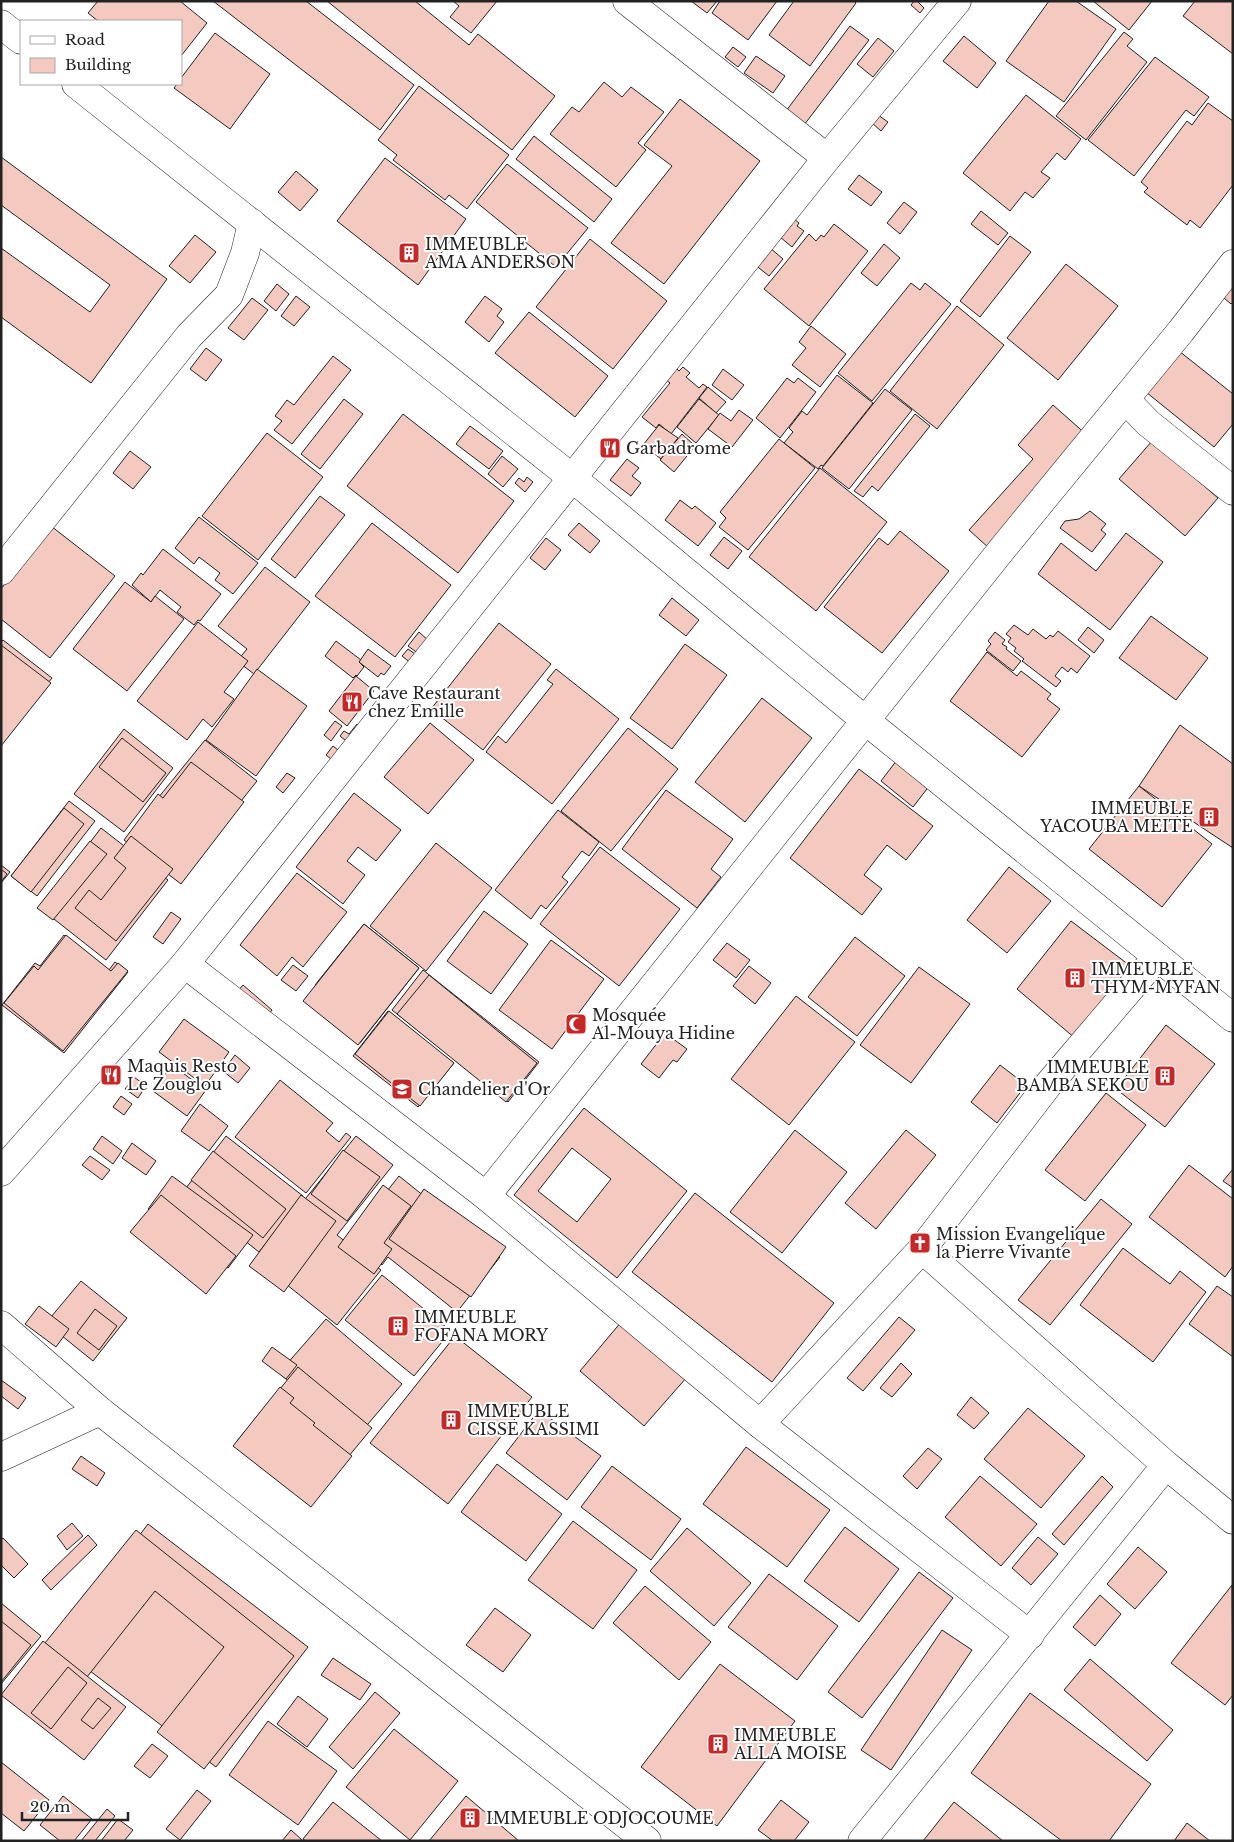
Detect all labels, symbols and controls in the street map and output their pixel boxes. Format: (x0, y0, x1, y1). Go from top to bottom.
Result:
legend (20, 20, 182, 85)
text: Road (65, 30, 105, 49)
text: Building (65, 55, 132, 74)
place label: IMMEUBLE AMA ANDERSON (424, 234, 575, 272)
building icon: IMMEUBLE AMA ANDERSON (397, 241, 421, 265)
restaurant icon: Garbadrome (598, 436, 622, 460)
place label: Garbadrome (626, 438, 731, 458)
place label: Cave Restaurant chez Emille (368, 683, 501, 721)
restaurant icon: Cave Restaurant chez Emille (340, 690, 364, 714)
place label: IMMEUBLE YACOUBA MEITE (1039, 798, 1193, 836)
building icon: IMMEUBLE YACOUBA MEITE (1197, 805, 1221, 829)
place label: IMMEUBLE THYM-MYFAN (1091, 959, 1220, 997)
building icon: IMMEUBLE THYM-MYFAN (1063, 966, 1087, 990)
place label: Mosquée Al-Mouya Hidine (591, 1005, 735, 1043)
mosque icon: Mosquée Al-Mouya Hidine (564, 1012, 588, 1036)
place label: Maquis Resto Le Zouglou (127, 1056, 237, 1094)
place label: IMMEUBLE BAMBA SEKOU (1016, 1057, 1149, 1095)
restaurant icon: Maquis Resto Le Zouglou (99, 1063, 123, 1087)
building icon: IMMEUBLE BAMBA SEKOU (1153, 1064, 1177, 1088)
school or university icon: Chandelier d'Or (390, 1077, 414, 1101)
place label: Chandelier d'Or (418, 1079, 551, 1099)
place label: Mission Evangelique la Pierre Vivante (936, 1224, 1105, 1262)
church icon: Mission Evangelique la Pierre Vivante (908, 1231, 932, 1255)
place label: IMMEUBLE FOFANA MORY (414, 1307, 548, 1345)
building icon: IMMEUBLE FOFANA MORY (386, 1314, 410, 1338)
place label: IMMEUBLE CISSE KASSIMI (467, 1401, 600, 1439)
building icon: IMMEUBLE CISSE KASSIMI (439, 1408, 463, 1432)
place label: IMMEUBLE ALLA MOISE (733, 1725, 847, 1763)
building icon: IMMEUBLE ALLA MOISE (706, 1732, 730, 1756)
scale bar (22, 1790, 129, 1822)
text: 20 m (30, 1797, 70, 1816)
building icon: IMMEUBLE ODJOCOUME (458, 1806, 482, 1830)
place label: IMMEUBLE ODJOCOUME (486, 1808, 714, 1828)

